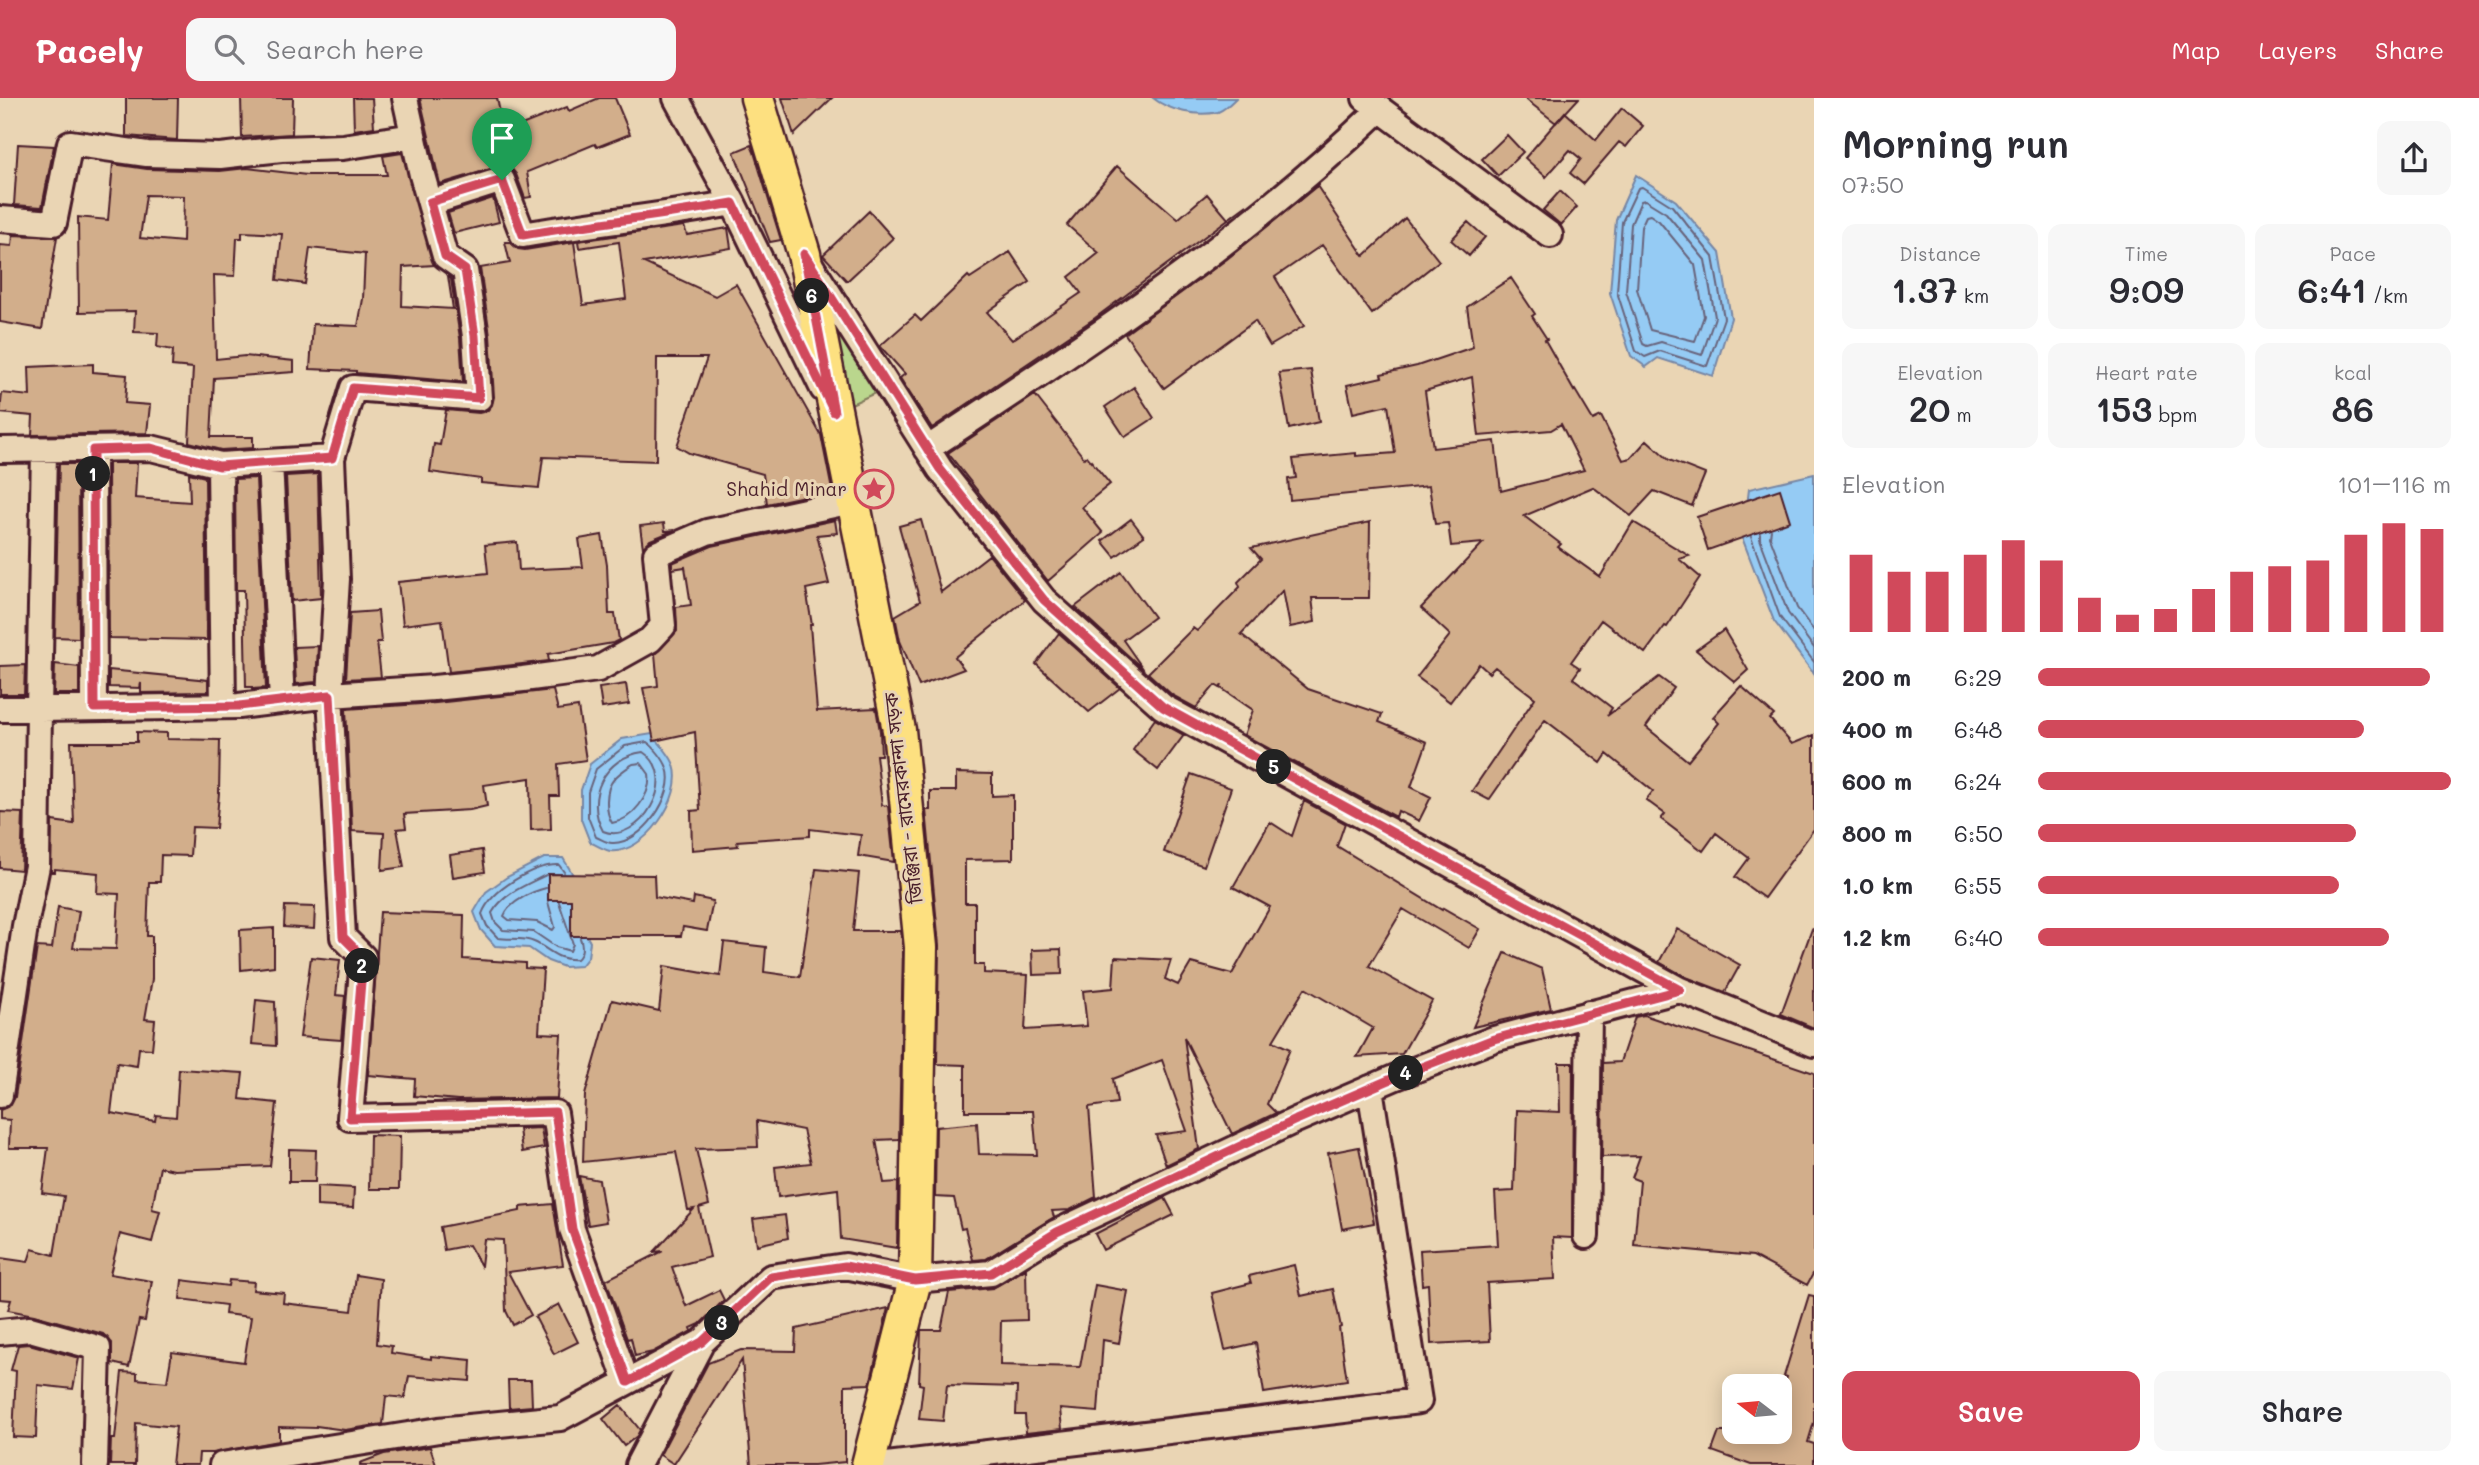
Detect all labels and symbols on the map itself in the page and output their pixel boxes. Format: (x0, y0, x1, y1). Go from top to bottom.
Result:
pin (472, 108, 532, 180)
pin: 6 (794, 278, 830, 314)
pin: 1 (76, 456, 110, 492)
place icon: Shahid Minar (853, 468, 895, 510)
place label: Shahid Minar (726, 476, 847, 501)
street label: জিঞ্জিরা - রামেরকান্দা সড়ক (877, 691, 928, 906)
pin: 5 (1256, 750, 1292, 784)
pin: 2 (344, 948, 380, 984)
pin: 4 (1388, 1056, 1424, 1090)
pin: 3 (704, 1306, 740, 1340)
north arrow (1722, 1374, 1792, 1444)

